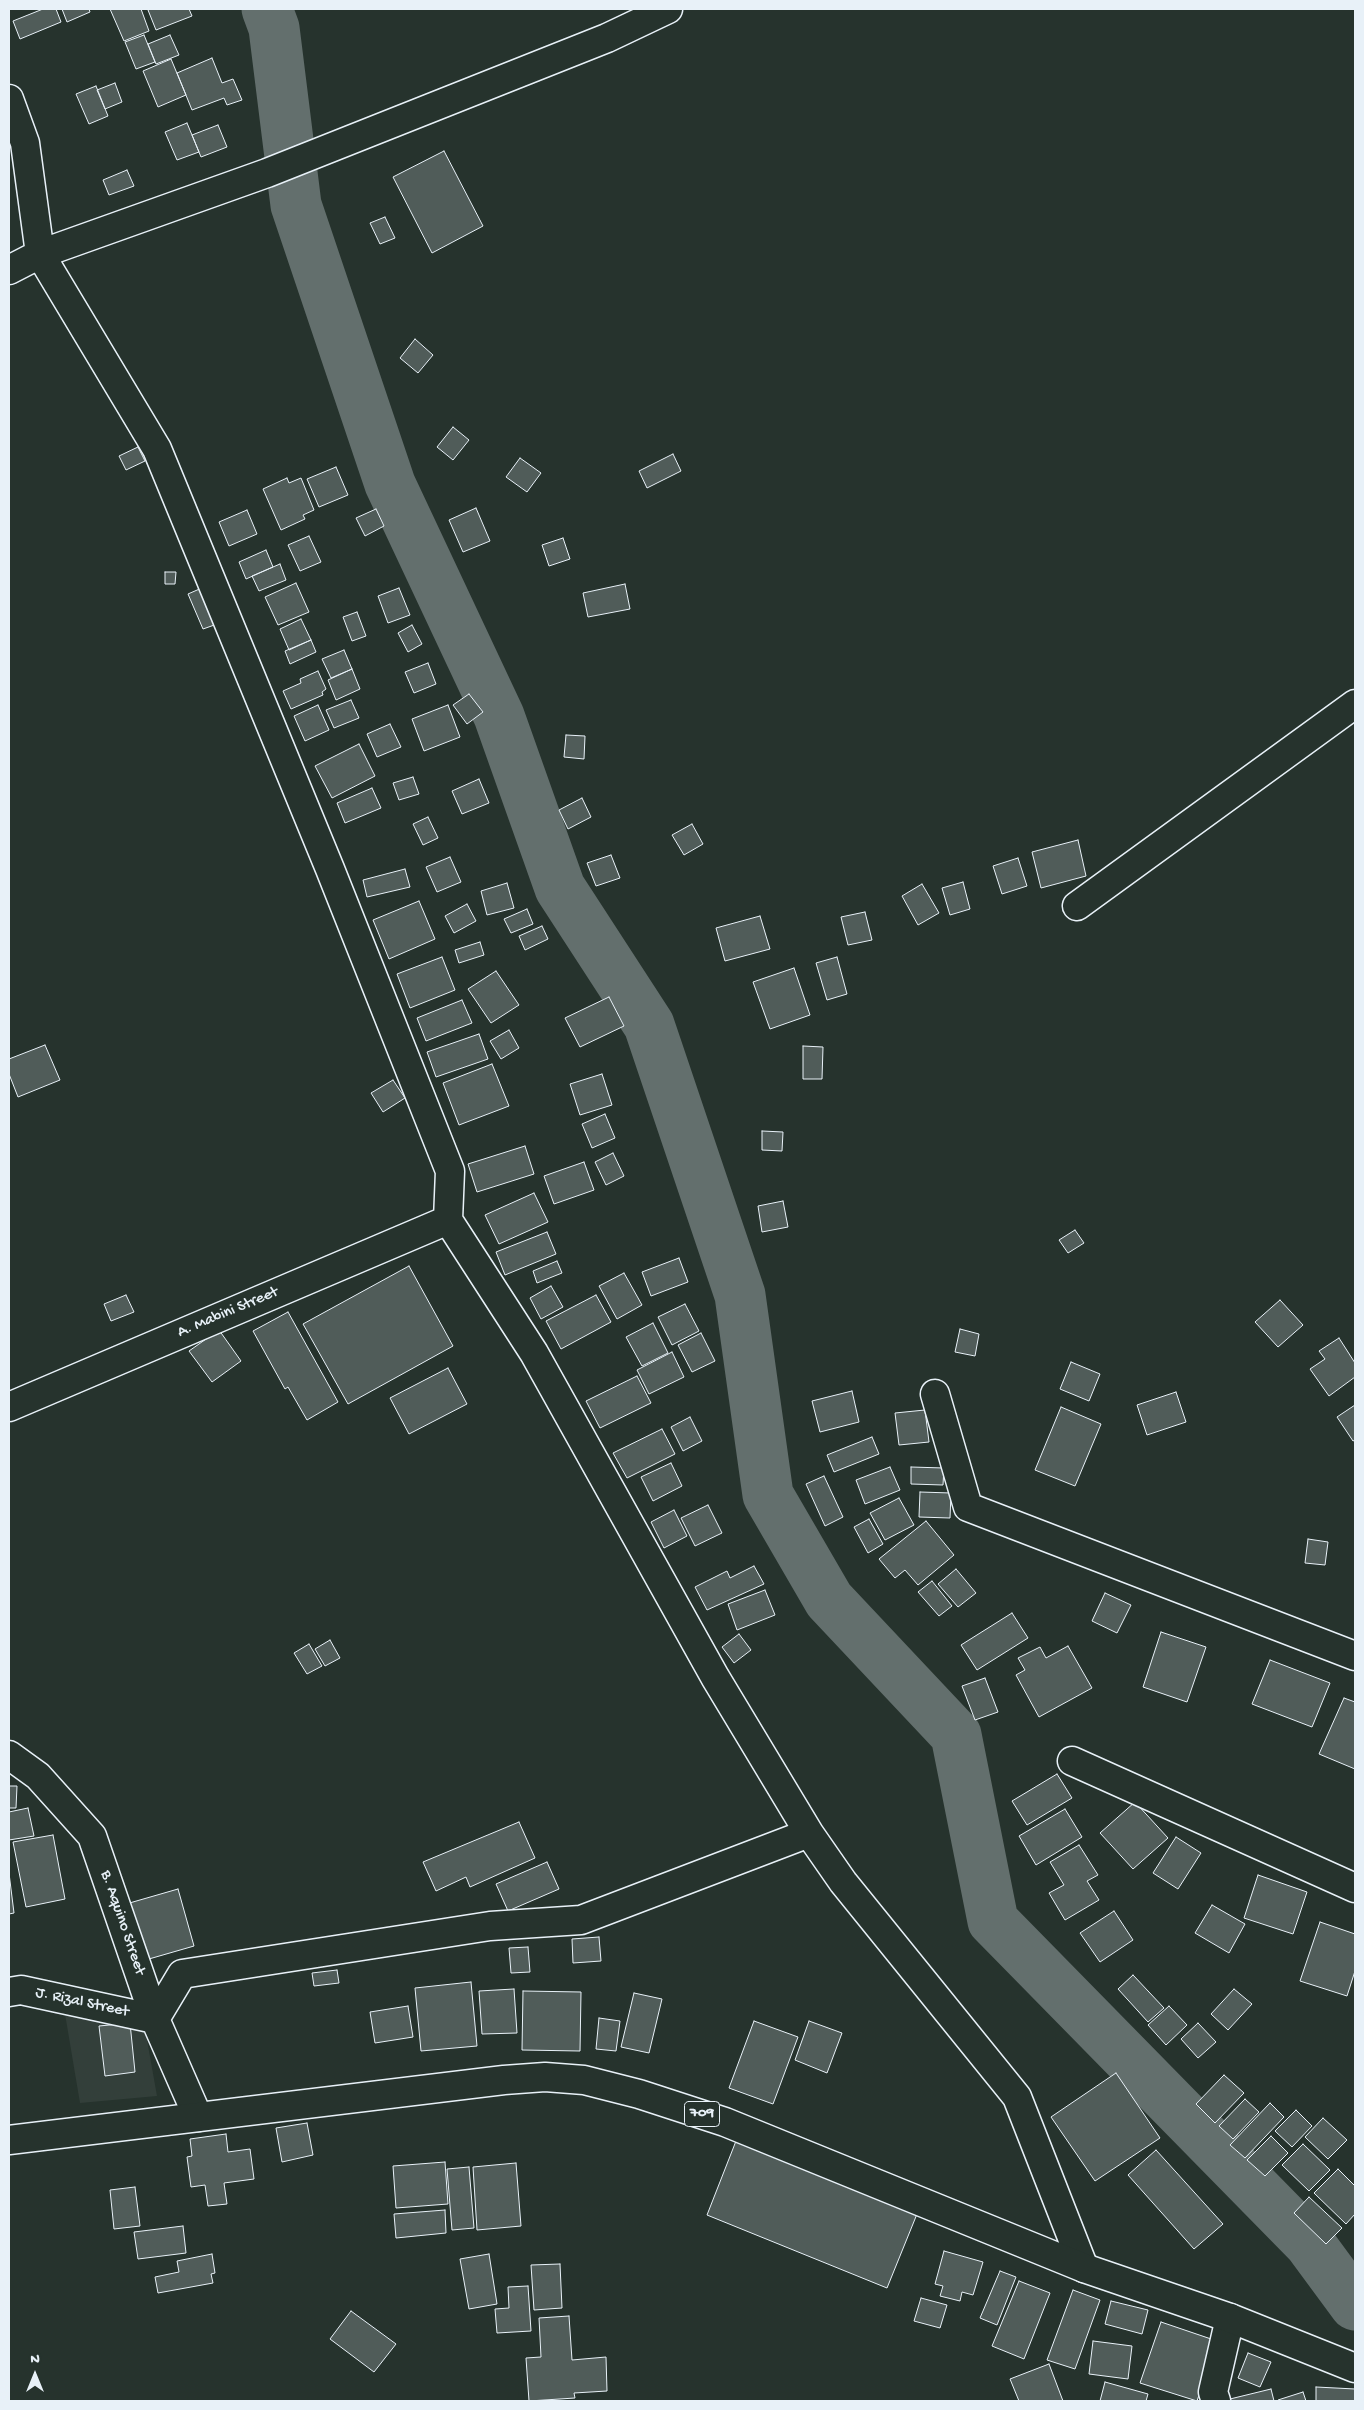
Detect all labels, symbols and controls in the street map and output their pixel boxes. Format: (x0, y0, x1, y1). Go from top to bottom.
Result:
street label: A. Mabini Street (175, 1283, 281, 1343)
street label: B. Aquino Street (95, 1868, 149, 1978)
street label: J. Rizal Street (34, 1984, 130, 2022)
road number: 709 (684, 2102, 720, 2126)
north arrow (10, 2350, 60, 2400)
text: N (30, 2351, 40, 2368)

